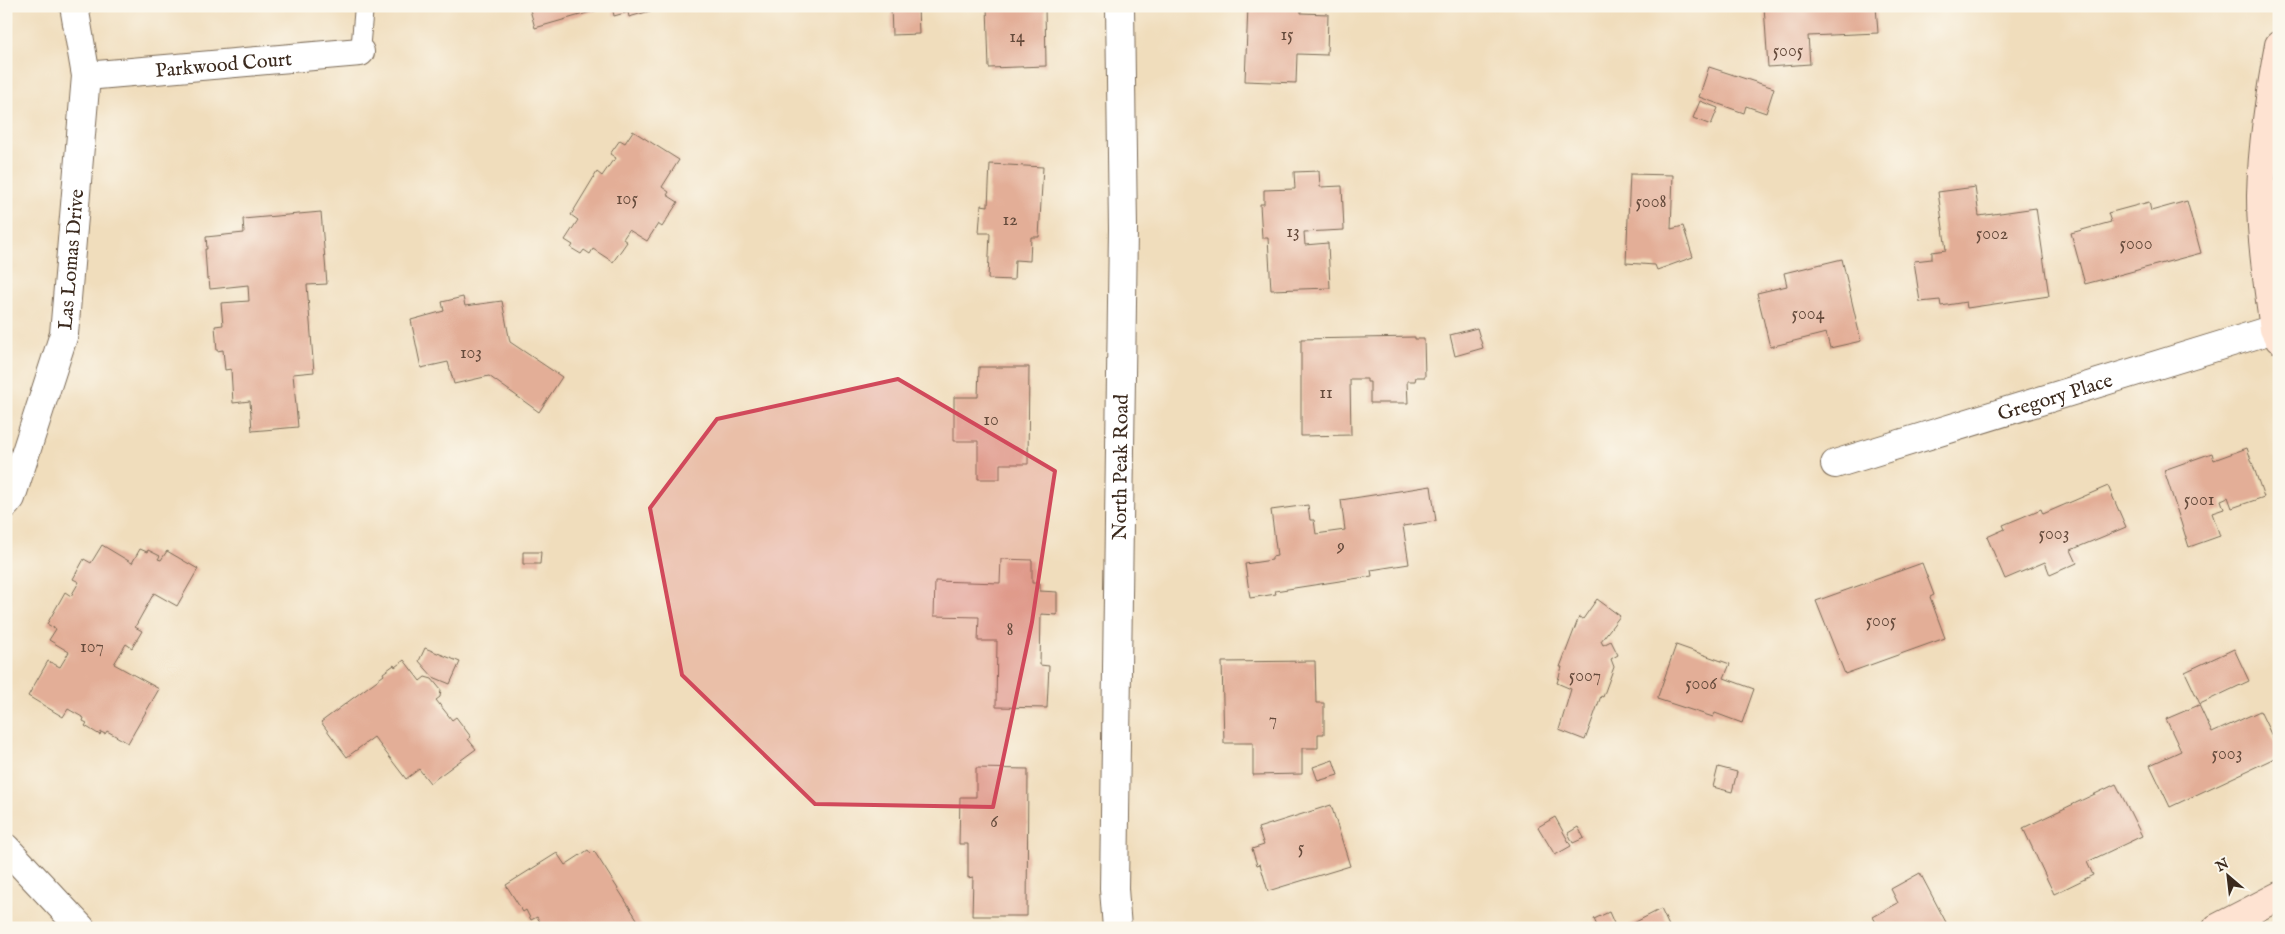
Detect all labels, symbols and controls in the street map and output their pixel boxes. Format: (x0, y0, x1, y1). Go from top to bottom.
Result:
house number: 15 (1280, 24, 1294, 47)
house number: 14 (1009, 26, 1025, 49)
house number: 5005 (1773, 40, 1804, 63)
street label: Parkwood Court (154, 47, 293, 84)
street label: Las Lomas Drive (53, 188, 90, 331)
house number: 105 (616, 188, 638, 211)
house number: 5008 (1635, 191, 1667, 214)
house number: 12 (1002, 209, 1018, 232)
house number: 13 (1286, 221, 1300, 244)
house number: 5002 (1976, 223, 2008, 246)
house number: 5000 (2120, 233, 2152, 256)
house number: 5004 (1792, 303, 1825, 326)
house number: 103 (460, 342, 482, 365)
street label: Gregory Place (1995, 368, 2116, 427)
house number: 11 (1319, 382, 1333, 405)
street label: North Peak Road (1108, 394, 1135, 540)
house number: 10 (983, 409, 999, 432)
house number: 5001 (2184, 489, 2214, 512)
house number: 5003 (2039, 523, 2069, 546)
house number: 9 (1336, 535, 1345, 558)
house number: 5005 (1866, 610, 1897, 633)
house number: 8 (1006, 619, 1014, 642)
house number: 107 (80, 636, 104, 659)
house number: 5007 (1569, 665, 1601, 688)
house number: 5006 (1685, 673, 1717, 696)
house number: 7 (1269, 709, 1277, 732)
house number: 5003 (2212, 743, 2242, 766)
house number: 6 (990, 811, 998, 834)
house number: 5 (1298, 837, 1305, 860)
north arrow (2202, 852, 2252, 902)
text: N (2212, 855, 2232, 877)

